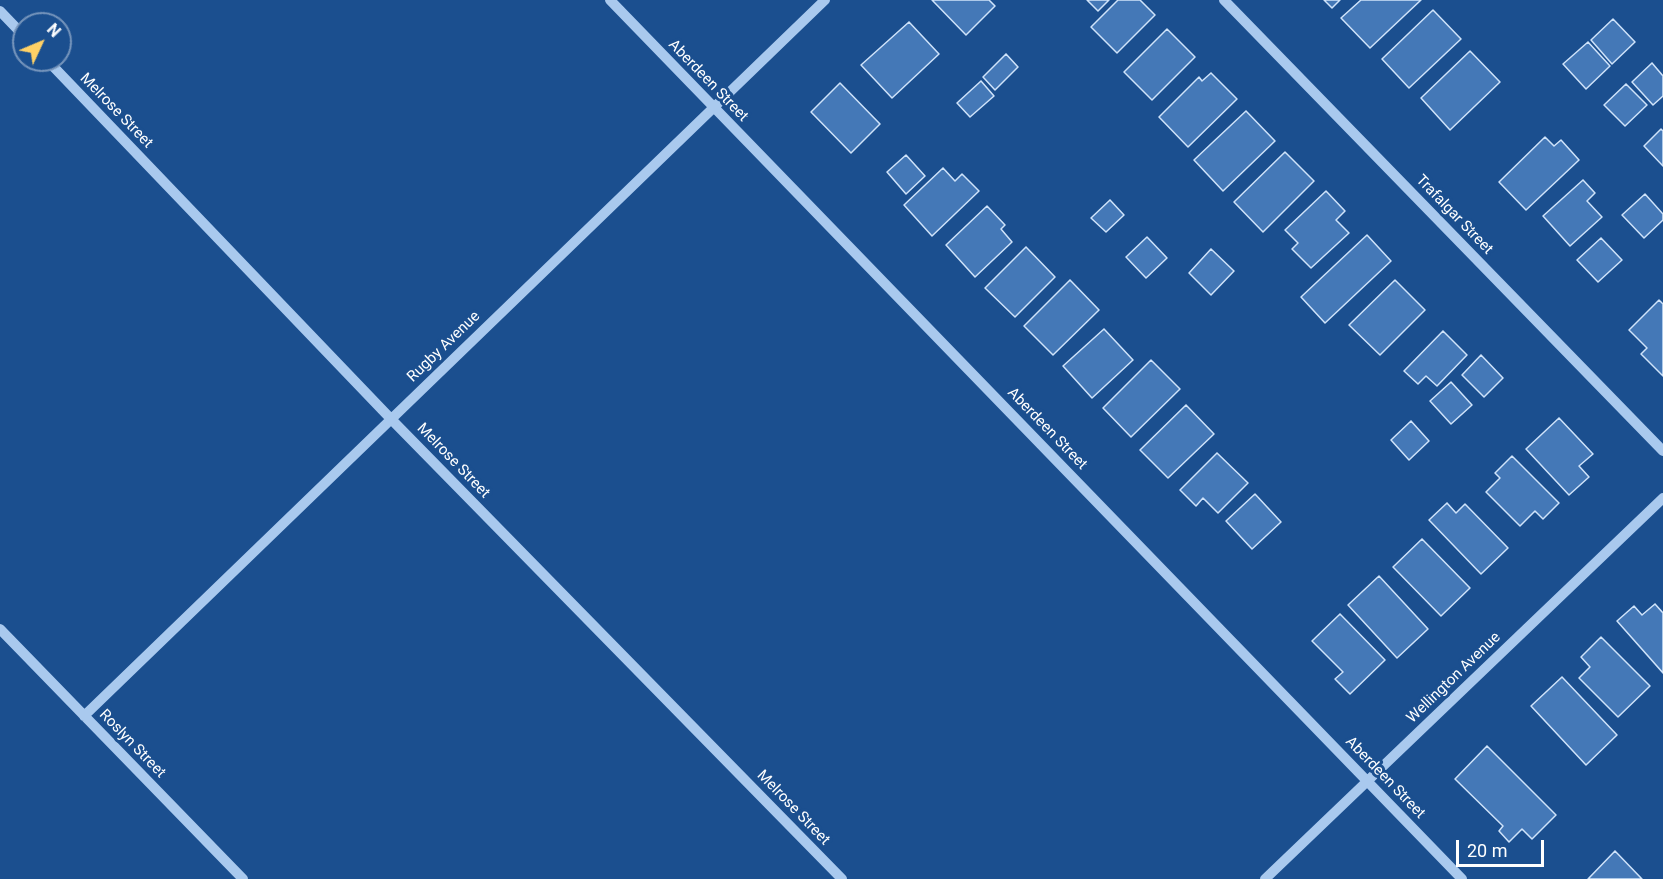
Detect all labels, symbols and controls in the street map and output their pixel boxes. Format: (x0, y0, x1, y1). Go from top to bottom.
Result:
north arrow (12, 12, 72, 72)
text: N (43, 20, 65, 41)
street label: Aberdeen Street (664, 36, 752, 126)
street label: Melrose Street (76, 70, 156, 152)
street label: Trafalgar Street (1412, 172, 1496, 258)
street label: Rugby Avenue (404, 308, 484, 386)
street label: Aberdeen Street (1003, 384, 1091, 474)
street label: Melrose Street (413, 420, 493, 502)
street label: Wellington Avenue (1403, 629, 1505, 727)
street label: Roslyn Street (95, 706, 169, 782)
street label: Aberdeen Street (1341, 733, 1429, 823)
street label: Melrose Street (753, 767, 833, 849)
scale bar (1459, 828, 1548, 866)
text: 20 m (1467, 840, 1507, 861)

